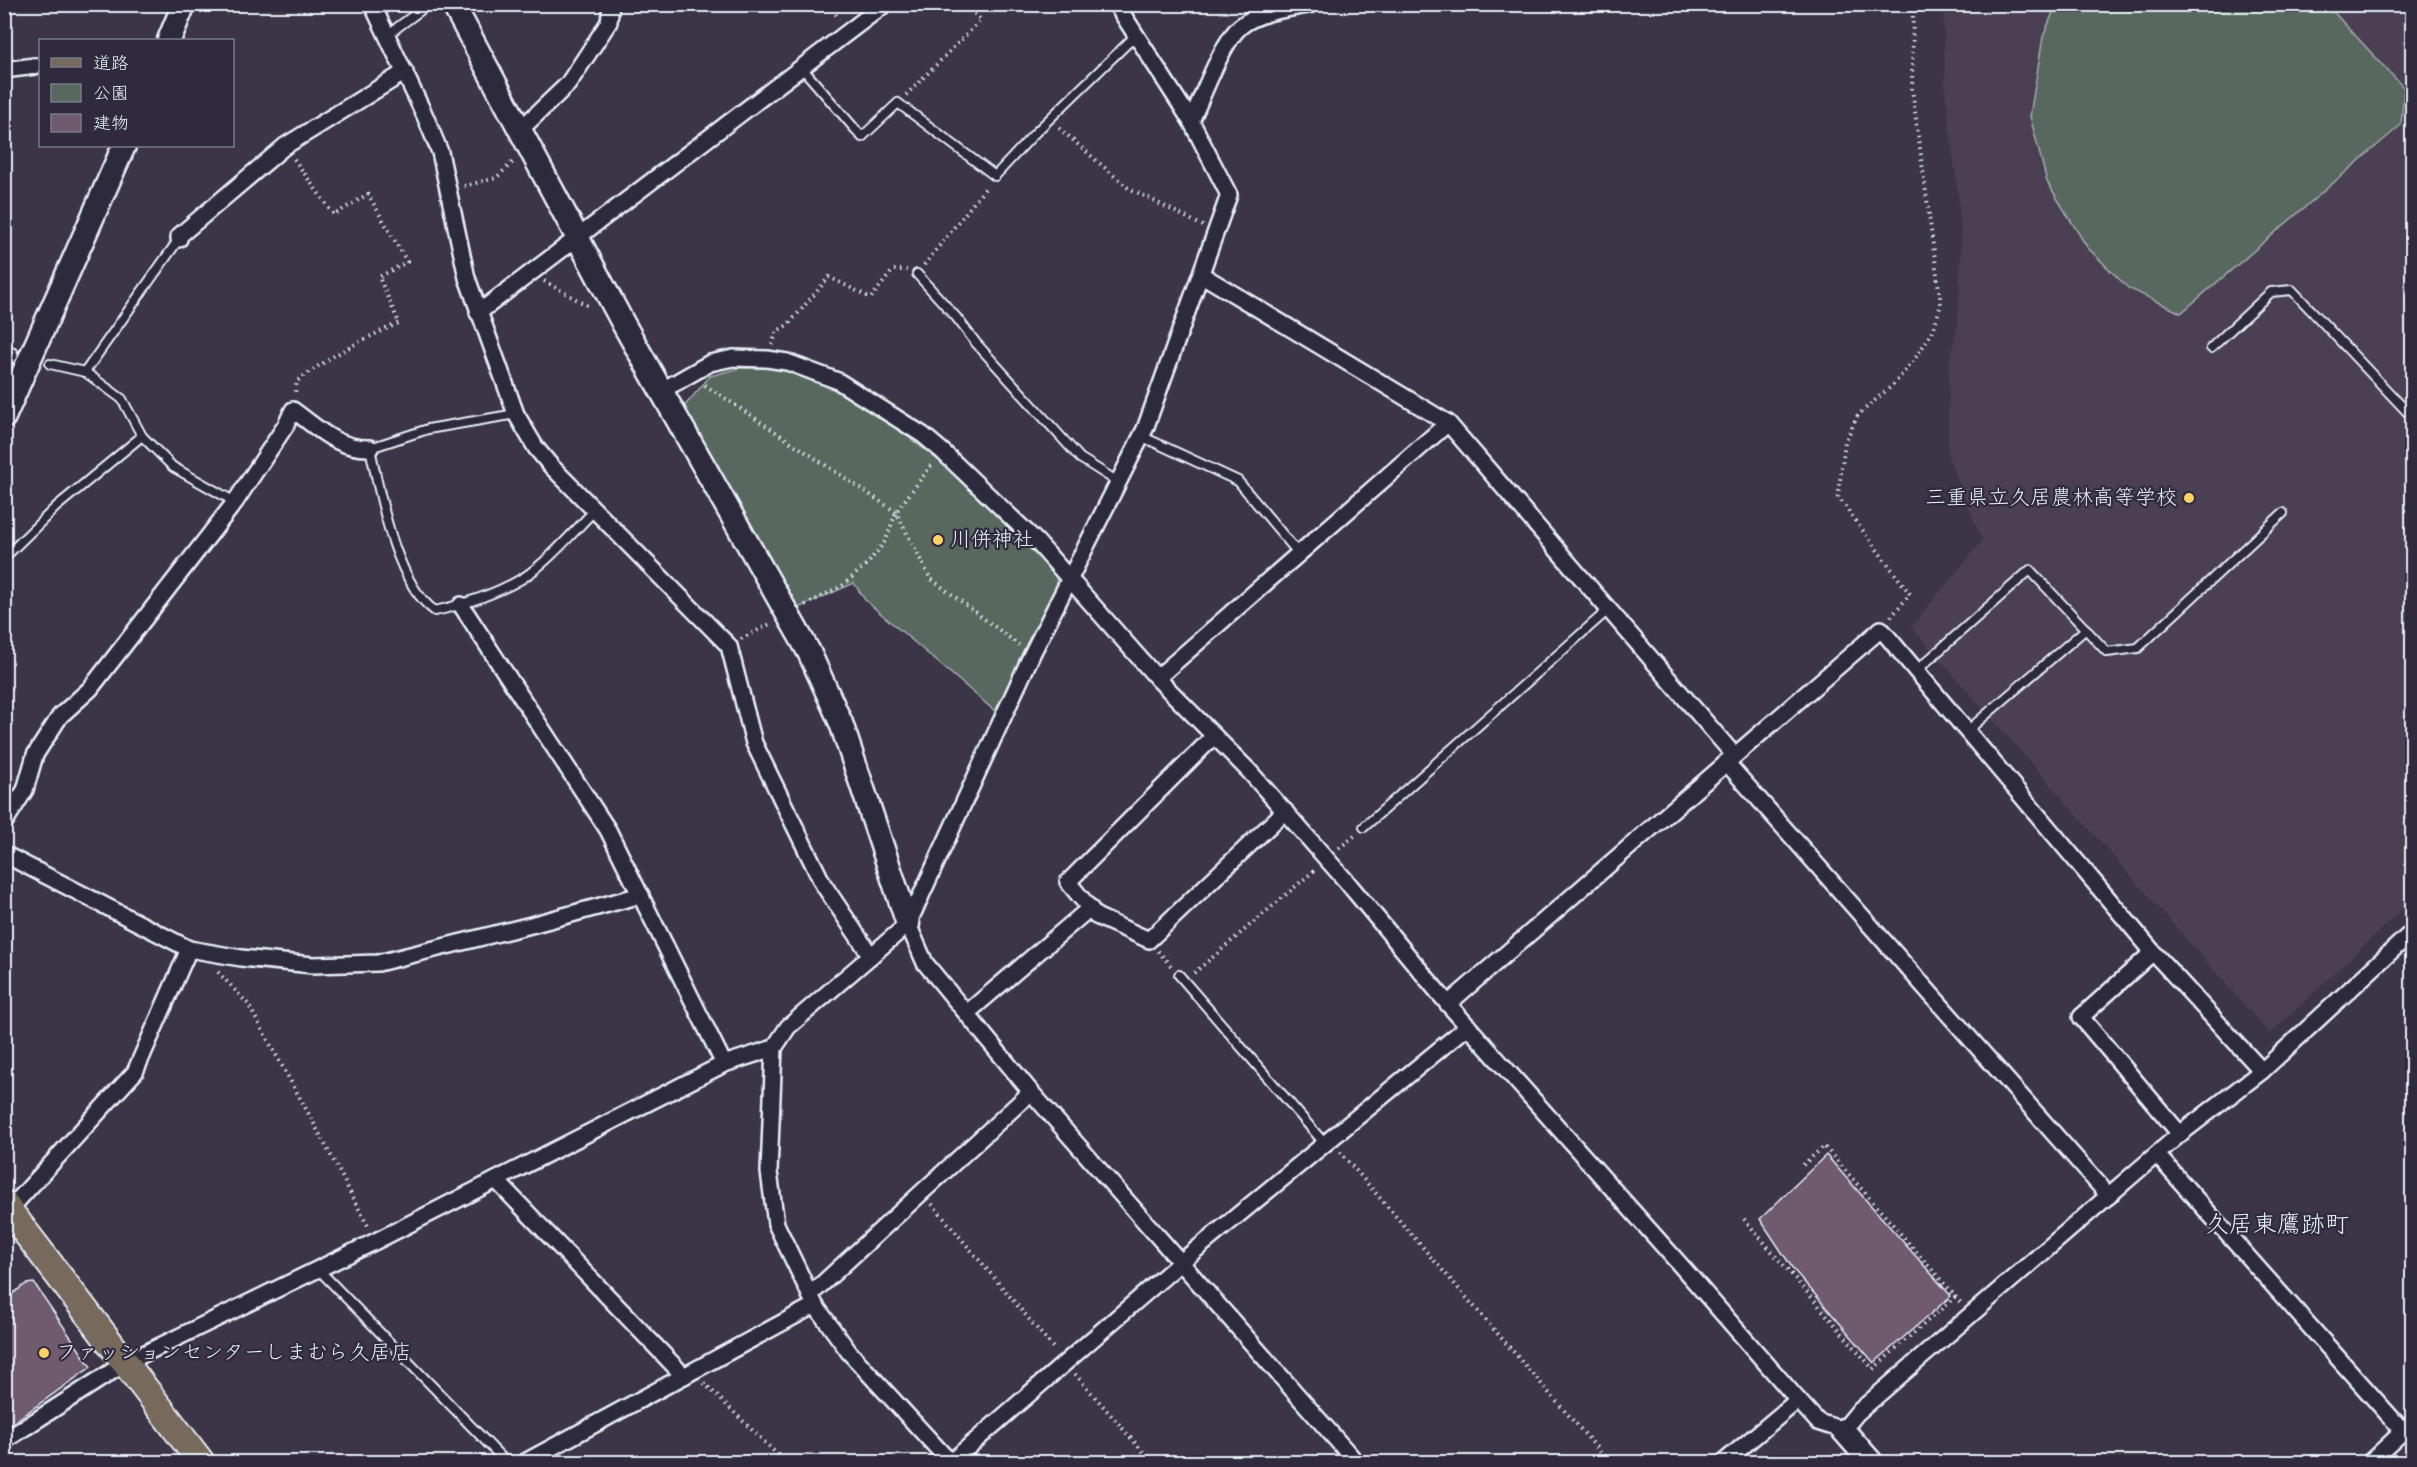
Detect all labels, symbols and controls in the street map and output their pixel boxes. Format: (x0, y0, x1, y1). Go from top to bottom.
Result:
legend (39, 39, 234, 147)
text: 道路 (93, 52, 129, 76)
text: 公園 (93, 82, 129, 106)
text: 建物 (93, 112, 129, 136)
place label: 三重県立久居農林高等学校 (1925, 484, 2177, 512)
marker: 三重県立久居農林高等学校 (2182, 491, 2196, 505)
place label: 川併神社 (950, 526, 1034, 554)
marker: 川併神社 (931, 533, 945, 547)
district label: 久居東鷹跡町 (2205, 1210, 2349, 1241)
place label: ファッションセンターしまむら久居店 (56, 1339, 412, 1367)
marker: ファッションセンターしまむら久居店 (37, 1346, 51, 1360)

